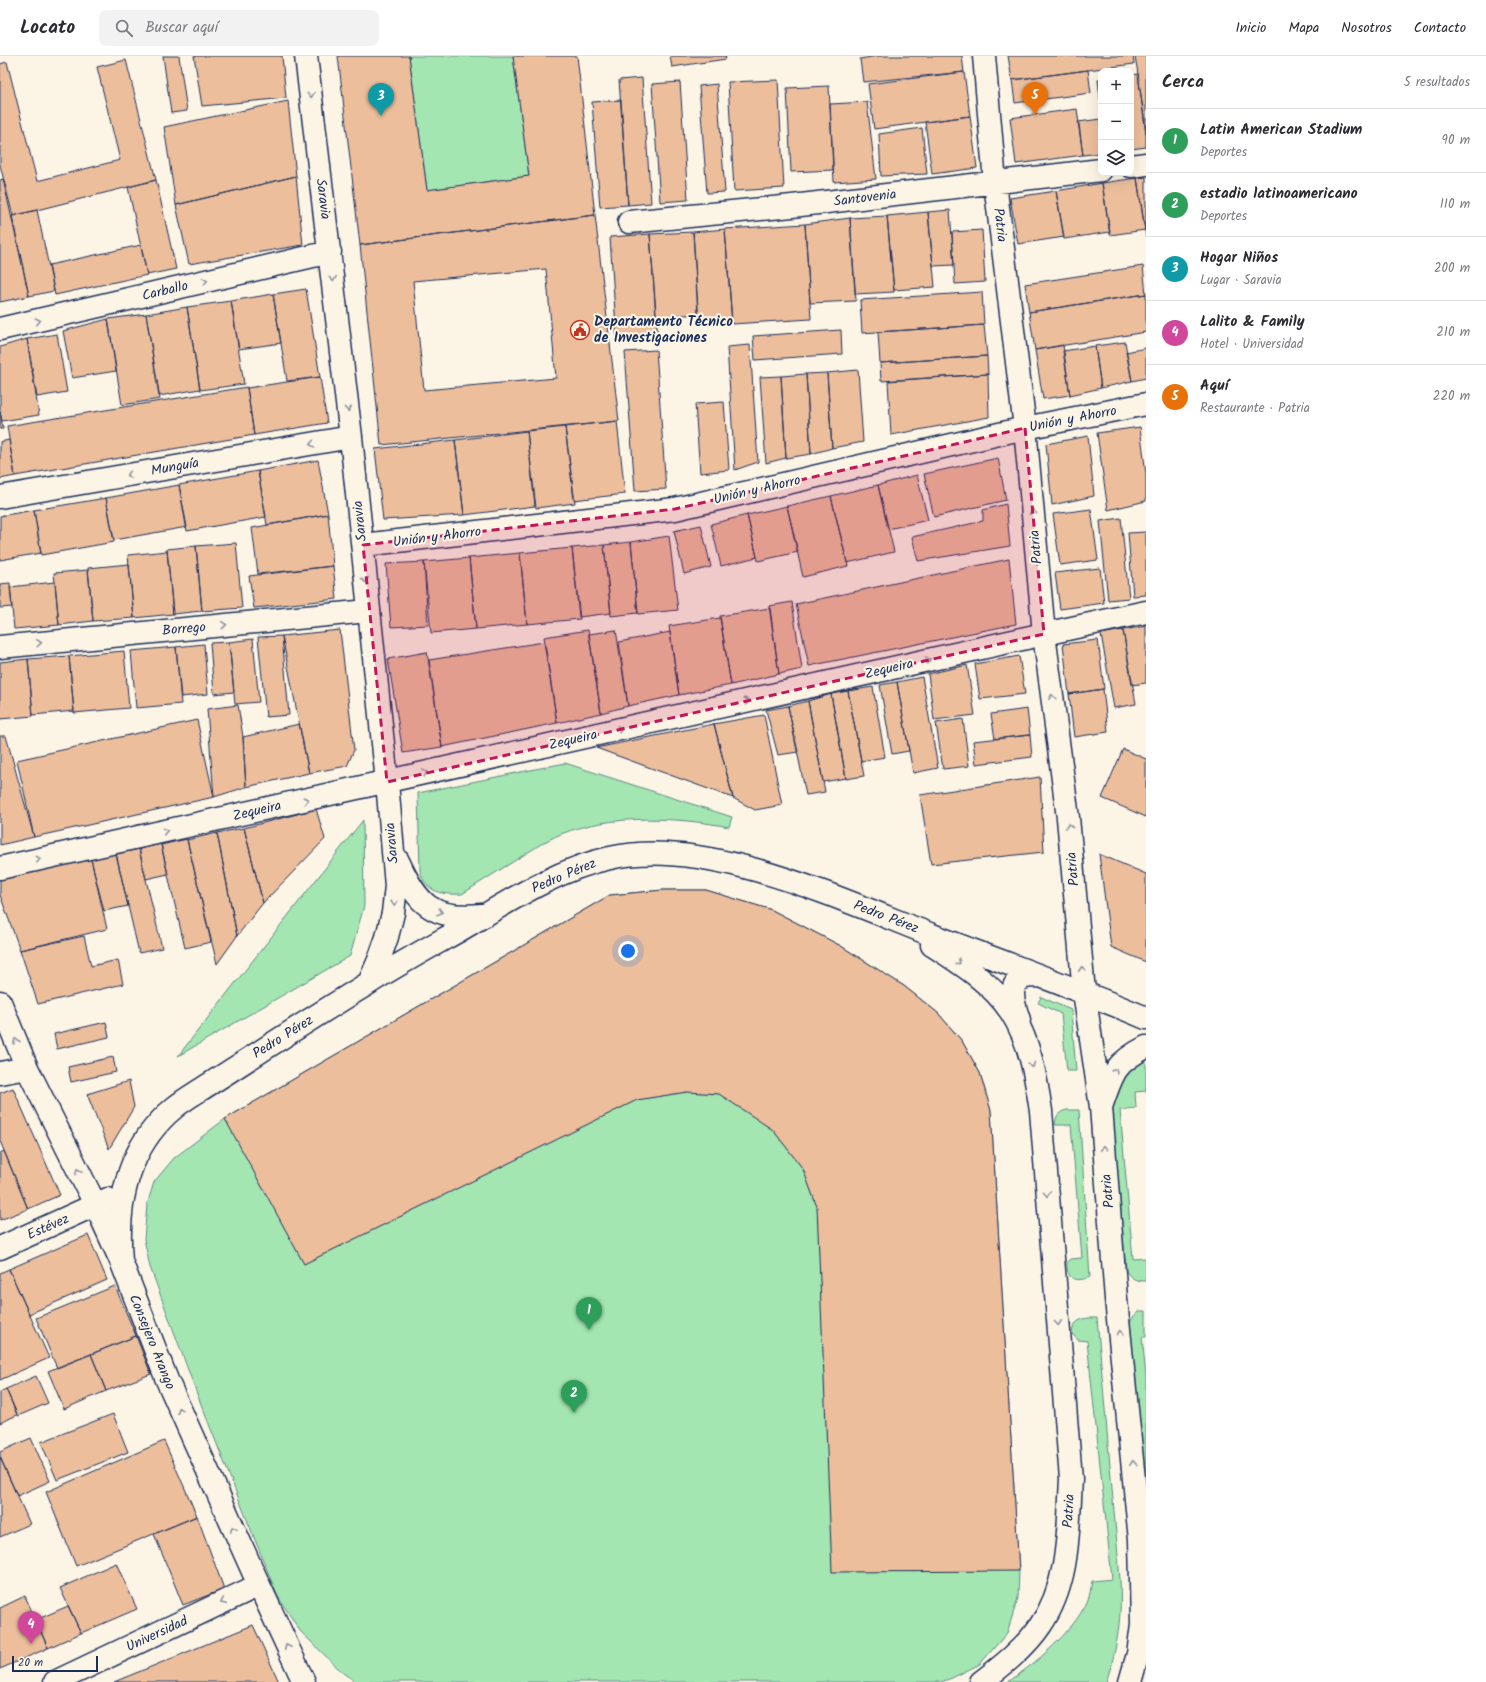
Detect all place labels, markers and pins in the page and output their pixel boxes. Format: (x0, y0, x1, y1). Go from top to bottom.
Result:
pin: 5 (1022, 82, 1048, 115)
pin: 3 (368, 83, 394, 116)
place label: Departamento Técnico de Investigaciones (594, 311, 734, 349)
public building icon: Departamento Técnico de Investigaciones (569, 319, 591, 341)
pin: 1 (576, 1297, 602, 1330)
pin: 2 (561, 1380, 587, 1413)
pin: 4 (18, 1611, 44, 1644)

